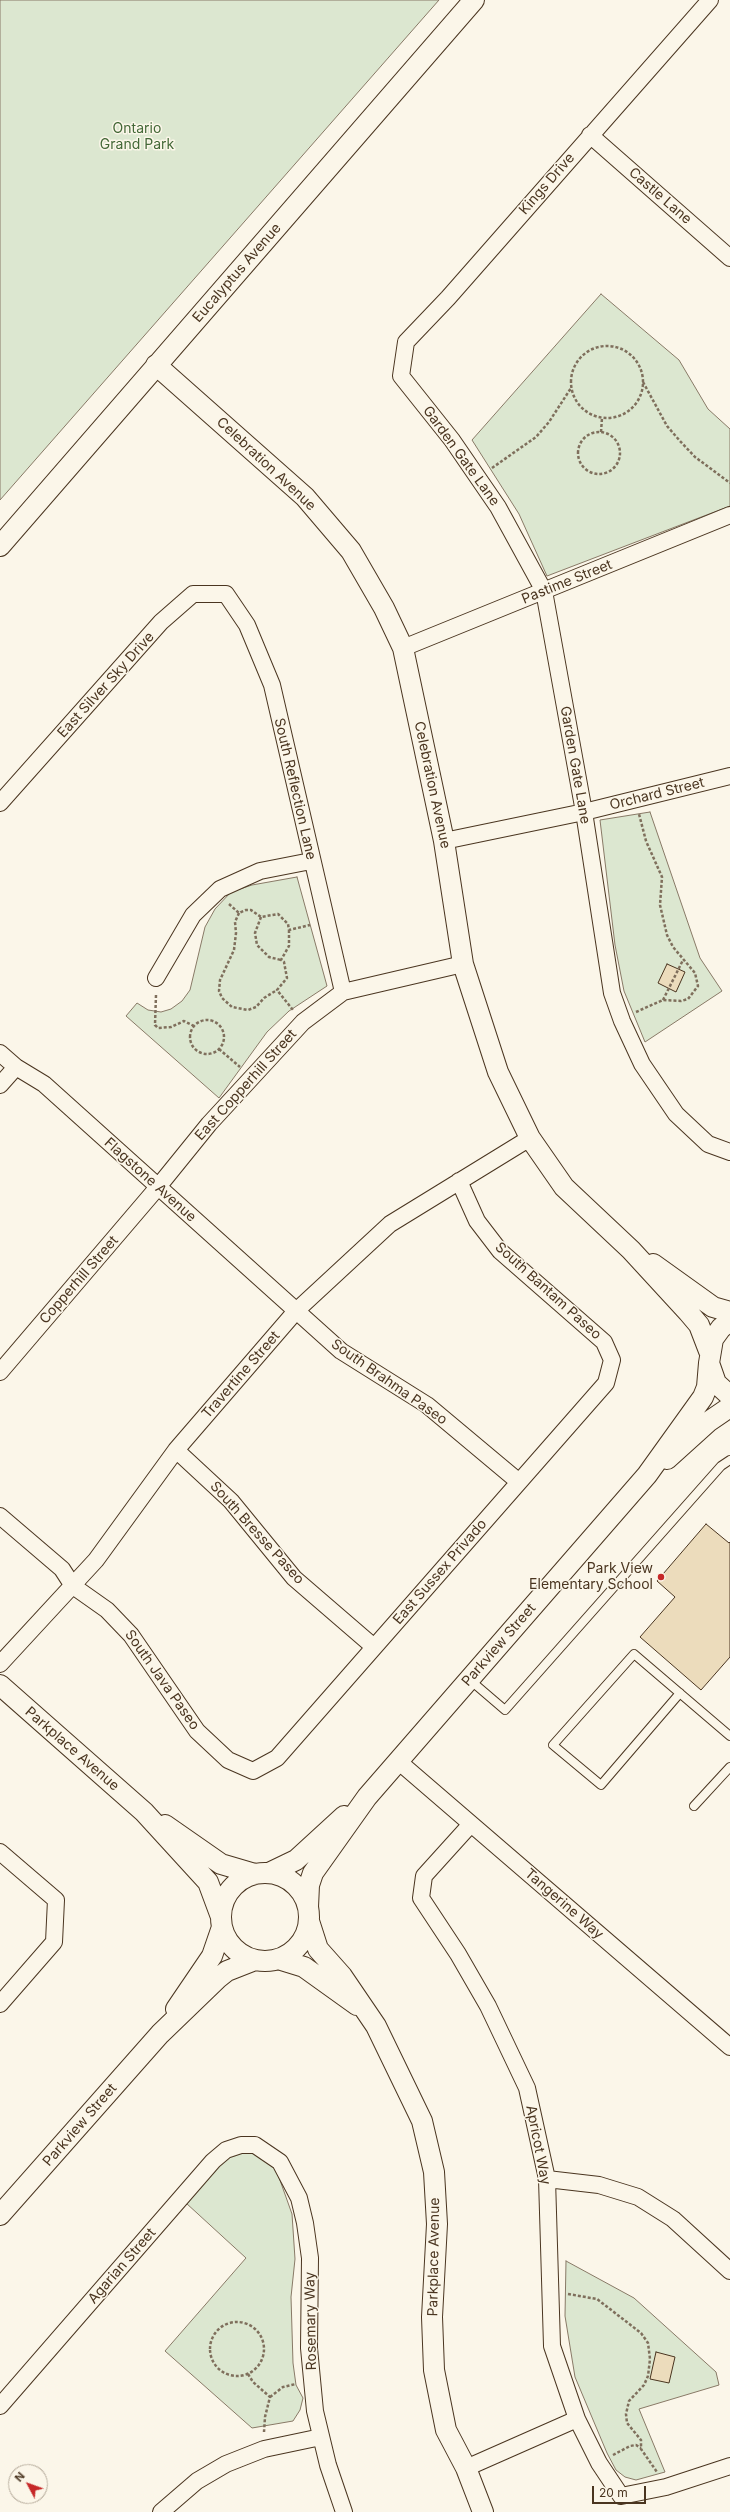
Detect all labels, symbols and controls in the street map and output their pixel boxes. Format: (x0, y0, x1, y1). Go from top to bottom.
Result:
park label: Ontario Grand Park (100, 121, 174, 154)
street label: Kings Drive (516, 150, 578, 218)
street label: Castle Lane (625, 164, 695, 228)
street label: Eucalyptus Avenue (189, 220, 285, 326)
street label: Garden Gate Lane (419, 403, 503, 509)
street label: Celebration Avenue (213, 414, 319, 514)
street label: Pastime Street (519, 556, 615, 608)
street label: East Silver Sky Drive (54, 629, 158, 741)
street label: Garden Gate Lane (556, 705, 594, 825)
street label: South Reflection Lane (271, 716, 319, 862)
street label: Celebration Avenue (410, 720, 454, 850)
street label: Orchard Street (608, 774, 706, 814)
street label: East Copperhill Street (192, 1026, 300, 1144)
street label: Flagstone Avenue (101, 1134, 199, 1226)
street label: Copperhill Street (36, 1232, 122, 1328)
street label: South Bantam Paseo (491, 1239, 605, 1343)
street label: Travertine Street (198, 1328, 284, 1422)
street label: South Brahma Paseo (328, 1336, 450, 1428)
street label: South Bresse Paseo (206, 1478, 308, 1588)
street label: East Sussex Privado (390, 1516, 490, 1628)
place label: Park View Elementary School (529, 1561, 653, 1594)
marker: Park View Elementary School (656, 1572, 666, 1582)
street label: Parkview Street (459, 1600, 539, 1690)
street label: South Java Paseo (121, 1627, 203, 1733)
street label: Parkplace Avenue (22, 1704, 122, 1794)
street label: Tangerine Way (521, 1865, 607, 1943)
street label: Parkview Street (40, 2080, 120, 2170)
street label: Apricot Way (522, 2104, 554, 2186)
street label: Parkplace Avenue (425, 2197, 443, 2317)
street label: Agarian Street (85, 2225, 159, 2307)
street label: Rosemary Way (302, 2271, 320, 2371)
north arrow (8, 2464, 48, 2504)
text: N (12, 2469, 28, 2485)
scale bar (594, 2478, 648, 2504)
text: 20 m (599, 2485, 628, 2500)

